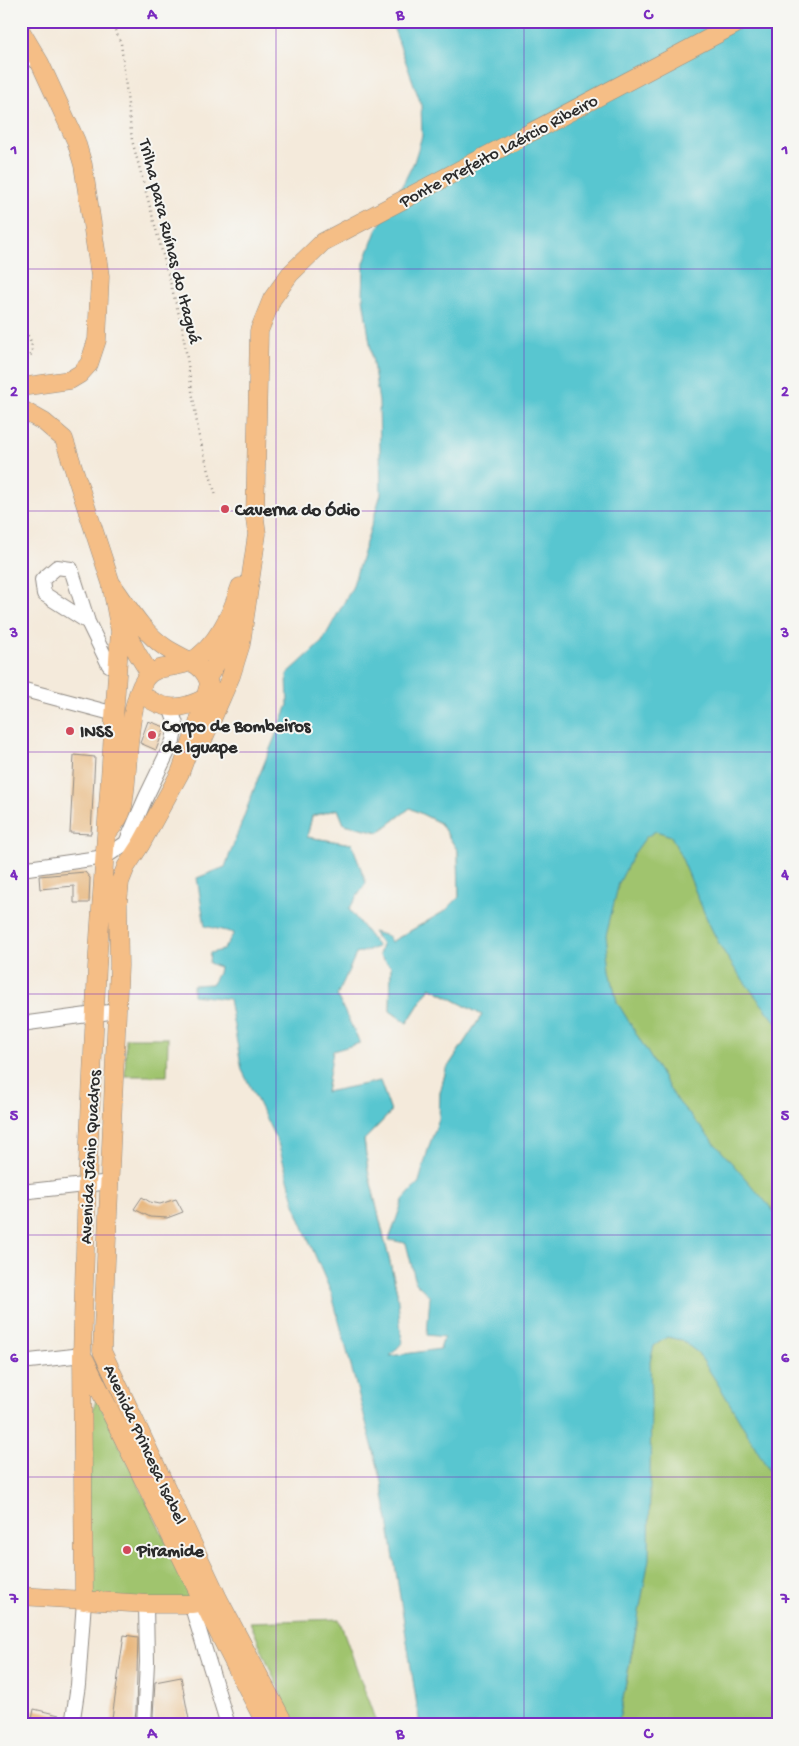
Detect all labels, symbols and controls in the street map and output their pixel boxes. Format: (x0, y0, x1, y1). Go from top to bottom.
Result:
text: A (146, 7, 158, 26)
text: B (395, 7, 405, 26)
text: C (643, 7, 654, 26)
street label: Ponte Prefeito Laércio Ribeiro (396, 91, 602, 214)
street label: Trilha para Ruínas do Itaguá (133, 136, 204, 347)
text: 1 (10, 142, 17, 161)
text: 1 (781, 142, 788, 161)
text: 2 (10, 384, 18, 403)
text: 2 (781, 384, 789, 403)
place label: Caverna do Ódio (234, 501, 361, 522)
marker: Caverna do Ódio (219, 503, 231, 515)
text: 3 (9, 625, 18, 644)
text: 3 (780, 625, 789, 644)
place label: Corpo de Bombeiros de Iguape (161, 717, 312, 759)
place label: INSS (80, 723, 113, 744)
marker: INSS (64, 725, 76, 737)
marker: Corpo de Bombeiros de Iguape (146, 729, 158, 741)
text: 4 (9, 867, 18, 886)
text: 4 (780, 867, 789, 886)
street label: Avenida Jânio Quadros (76, 1068, 107, 1245)
text: 5 (10, 1108, 19, 1127)
text: 5 (781, 1108, 790, 1127)
text: 6 (10, 1350, 19, 1369)
text: 6 (781, 1350, 790, 1369)
street label: Avenida Princesa Isabel (97, 1362, 190, 1528)
place label: Piramide (136, 1542, 204, 1563)
marker: Piramide (121, 1544, 133, 1556)
text: 7 (9, 1591, 19, 1610)
text: 7 (780, 1591, 790, 1610)
text: A (146, 1726, 158, 1745)
text: B (395, 1726, 405, 1745)
text: C (643, 1726, 654, 1745)

